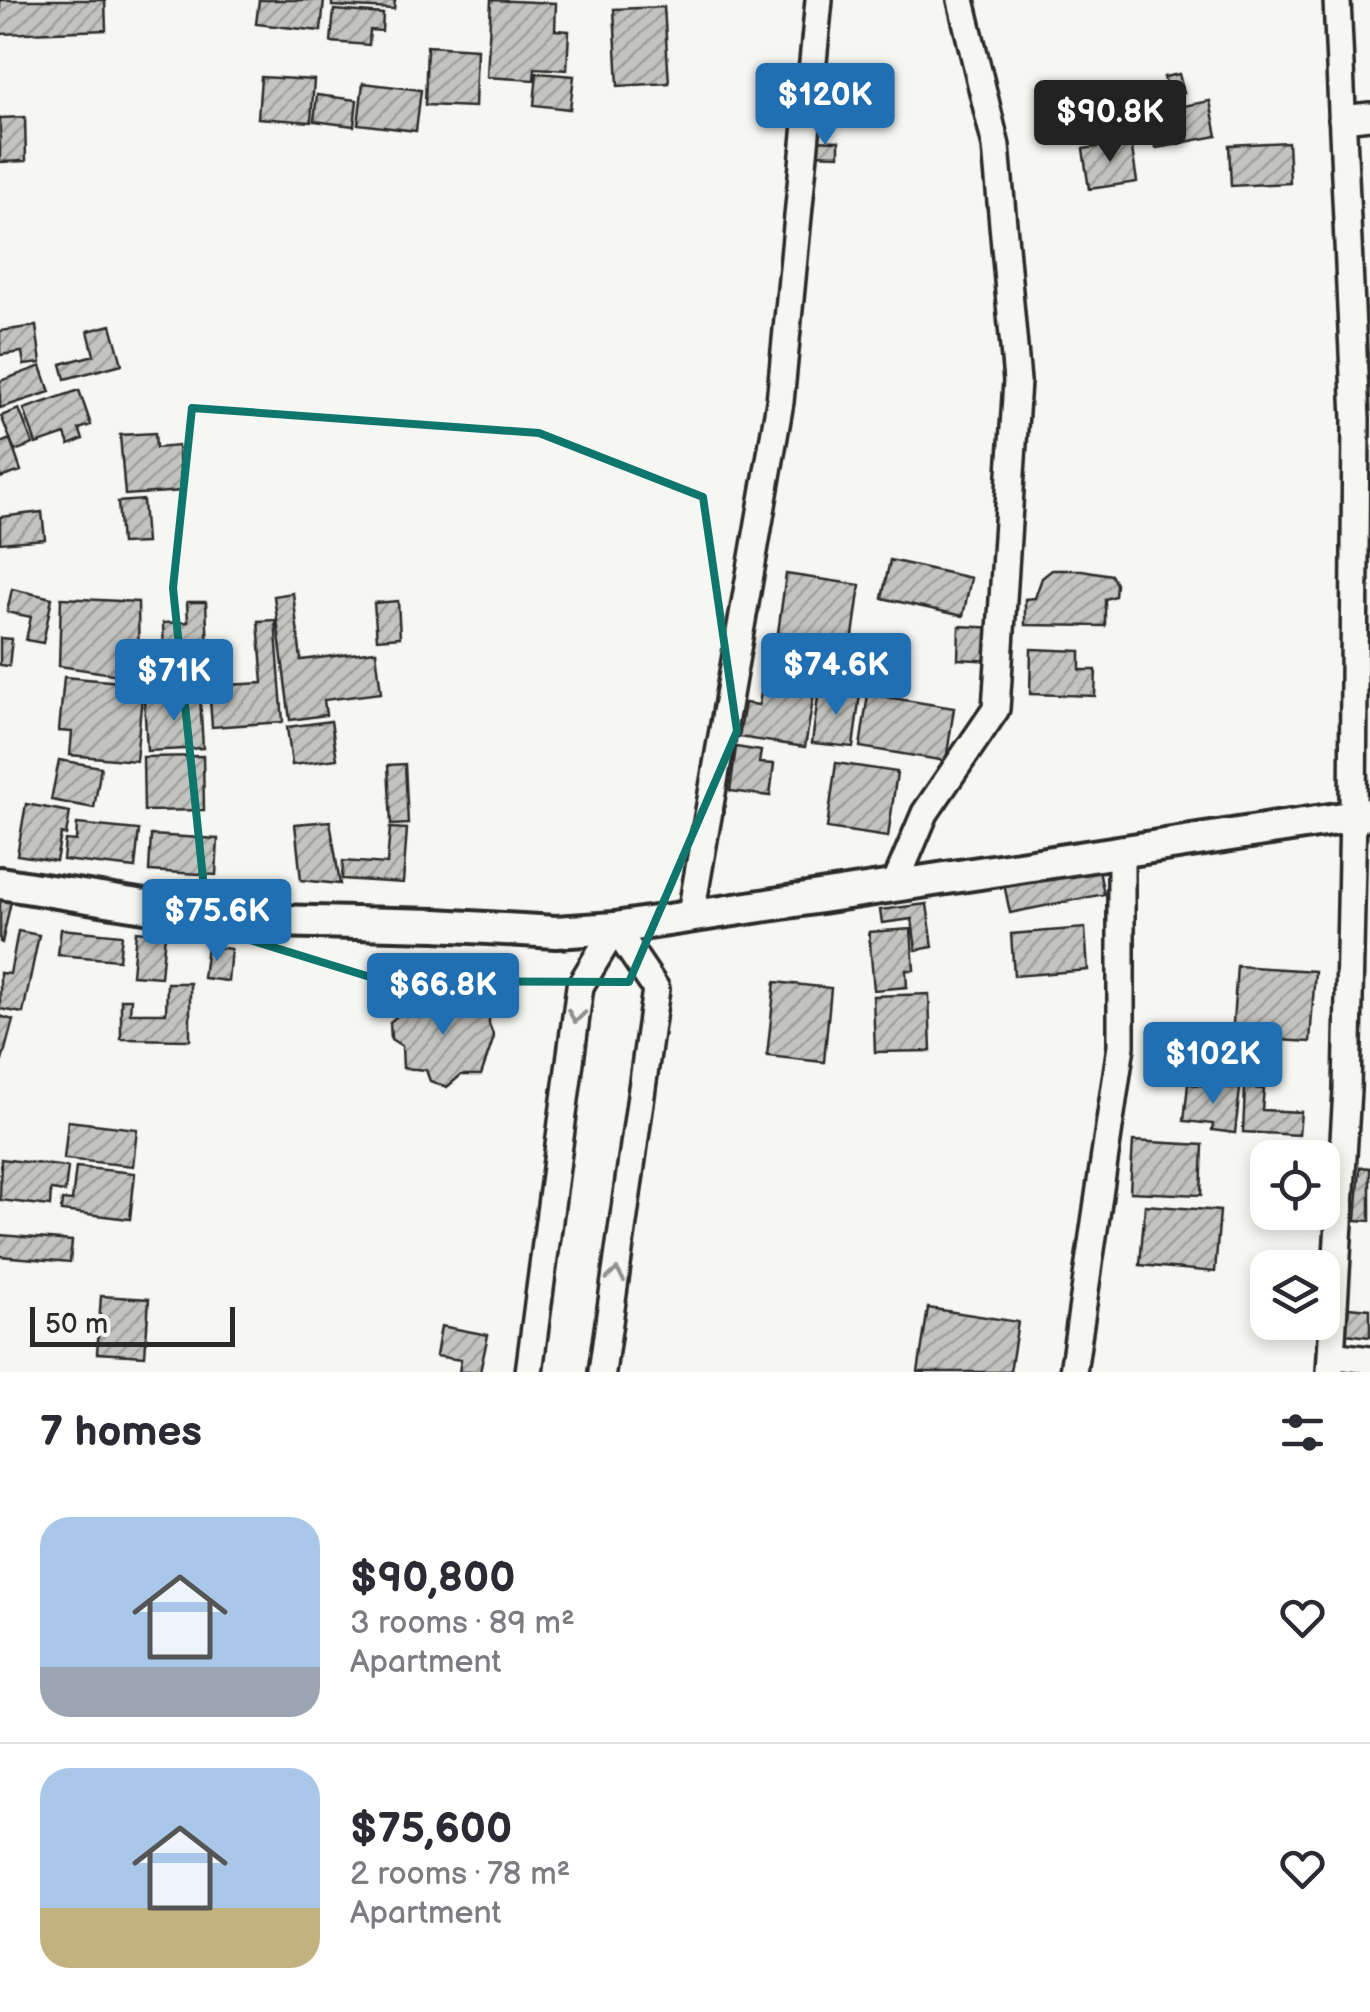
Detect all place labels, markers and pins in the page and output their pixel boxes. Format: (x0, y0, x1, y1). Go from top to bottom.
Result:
pin: $120K (755, 63, 895, 148)
pin: $90.8K (1029, 80, 1191, 165)
pin: $74.6K (755, 633, 917, 718)
pin: $71K (115, 639, 233, 724)
pin: $75.6K (136, 879, 298, 964)
pin: $66.8K (362, 953, 524, 1038)
pin: $102K (1143, 1022, 1283, 1107)

